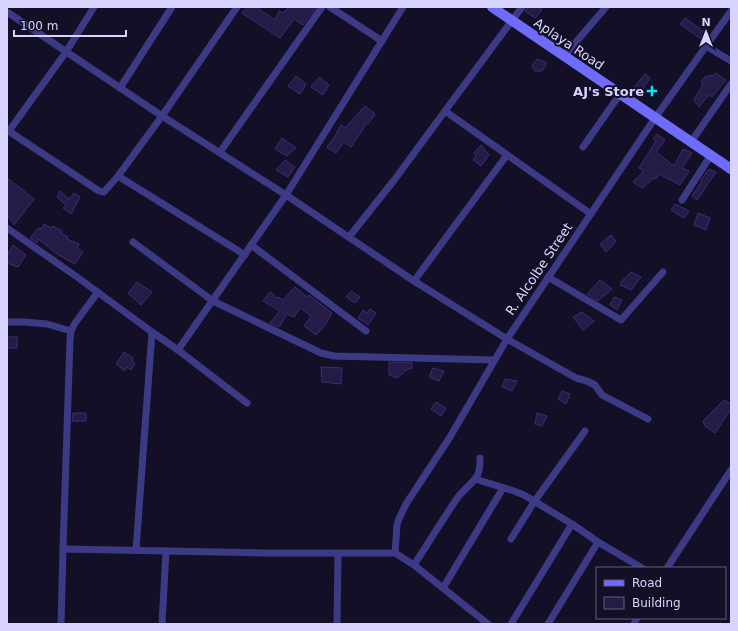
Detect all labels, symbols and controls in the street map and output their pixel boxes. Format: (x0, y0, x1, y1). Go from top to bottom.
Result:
scale bar (14, 12, 126, 38)
north arrow (686, 12, 726, 52)
street label: Aplaya Road (531, 15, 607, 73)
text: N (701, 16, 711, 29)
text: 100 m (20, 19, 58, 33)
place label: AJ's Store (573, 84, 644, 99)
marker: AJ's Store (647, 86, 657, 96)
street label: R. Alcolbe Street (503, 220, 575, 318)
legend (596, 567, 726, 619)
text: Road (632, 576, 662, 590)
text: Building (632, 596, 681, 610)

